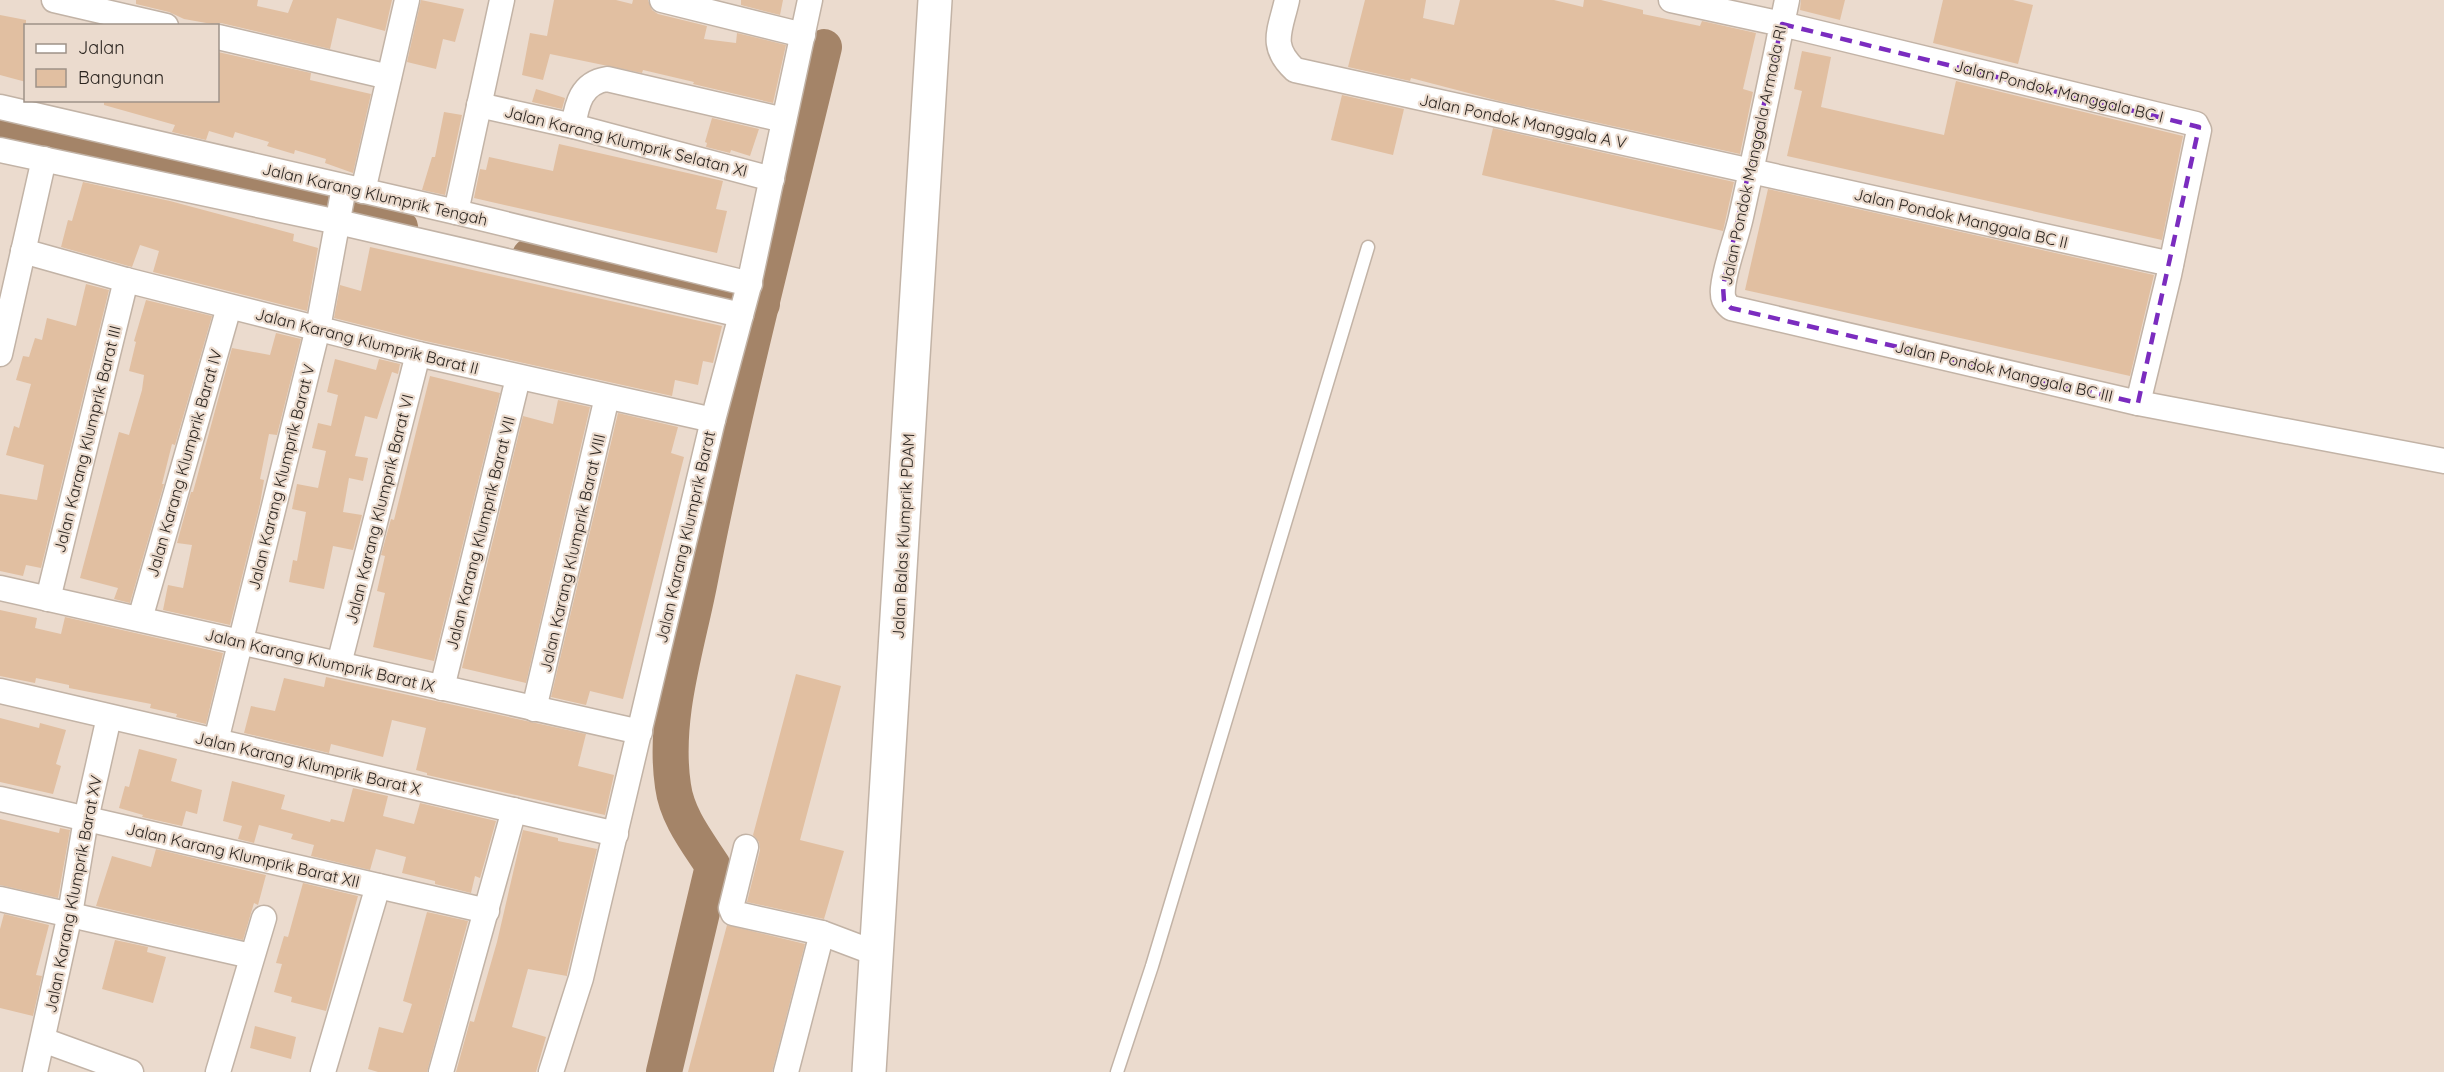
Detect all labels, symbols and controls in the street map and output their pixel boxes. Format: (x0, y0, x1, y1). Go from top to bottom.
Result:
street label: Jalan Pondok Manggala Armada RI (1716, 23, 1790, 287)
legend (24, 24, 219, 102)
text: Jalan (78, 36, 125, 59)
street label: Jalan Pondok Manggala BC I (1952, 55, 2166, 127)
text: Bangunan (78, 66, 164, 89)
street label: Jalan Pondok Manggala A V (1418, 89, 1629, 153)
street label: Jalan Karang Klumprik Selatan XI (502, 101, 750, 181)
street label: Jalan Karang Klumprik Tengah (260, 158, 490, 230)
street label: Jalan Pondok Manggala BC II (1852, 184, 2070, 252)
street label: Jalan Karang Klumprik Barat II (253, 304, 481, 378)
street label: Jalan Karang Klumprik Barat III (49, 323, 125, 555)
street label: Jalan Pondok Manggala BC III (1893, 336, 2115, 406)
street label: Jalan Karang Klumprik Barat IV (142, 346, 226, 579)
street label: Jalan Karang Klumprik Barat V (243, 362, 319, 592)
street label: Jalan Karang Klumprik Barat VI (341, 392, 417, 626)
street label: Jalan Karang Klumprik Barat VII (441, 414, 519, 652)
street label: Jalan Karang Klumprik Barat (651, 429, 719, 645)
street label: Jalan Karang Klumprik Barat VIII (535, 432, 609, 674)
street label: Jalan Balas Klumprik PDAM (888, 433, 918, 639)
street label: Jalan Karang Klumprik Barat IX (203, 624, 437, 696)
street label: Jalan Karang Klumprik Barat X (193, 727, 423, 799)
street label: Jalan Karang Klumprik Barat XV (40, 773, 106, 1015)
street label: Jalan Karang Klumprik Barat XII (124, 818, 362, 892)

